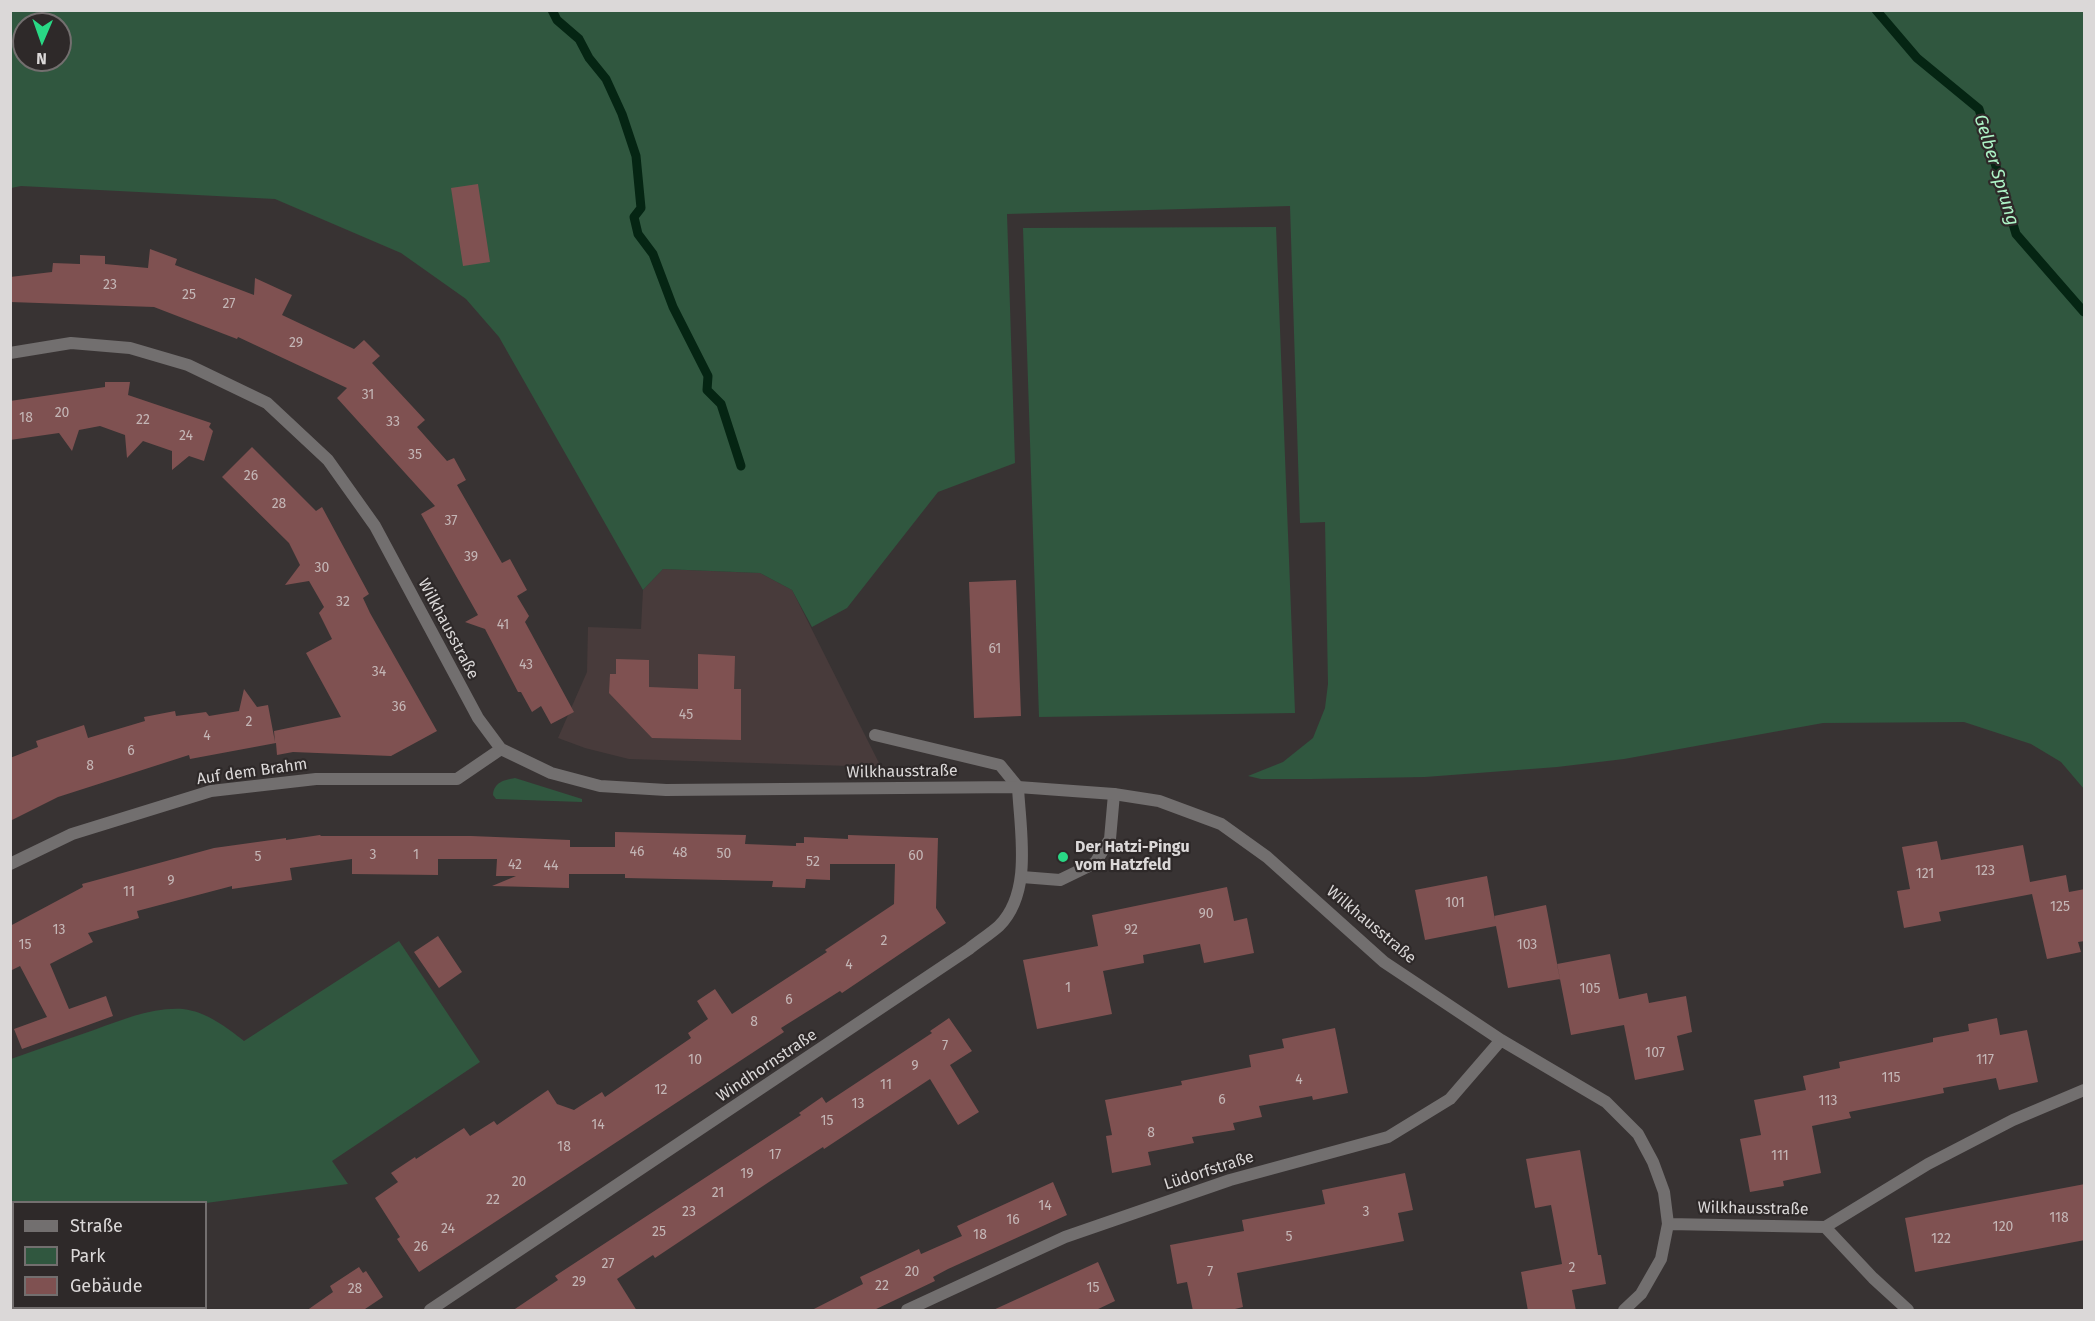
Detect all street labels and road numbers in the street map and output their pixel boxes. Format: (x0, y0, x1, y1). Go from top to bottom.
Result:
street label: Wilkhausstraße (413, 575, 483, 683)
street label: Auf dem Brahm (195, 755, 309, 789)
street label: Wilkhausstraße (846, 761, 958, 783)
street label: Wilkhausstraße (1322, 882, 1420, 968)
street label: Windhornstraße (713, 1025, 821, 1107)
street label: Lüdorfstraße (1162, 1147, 1256, 1195)
street label: Wilkhausstraße (1697, 1198, 1809, 1220)

